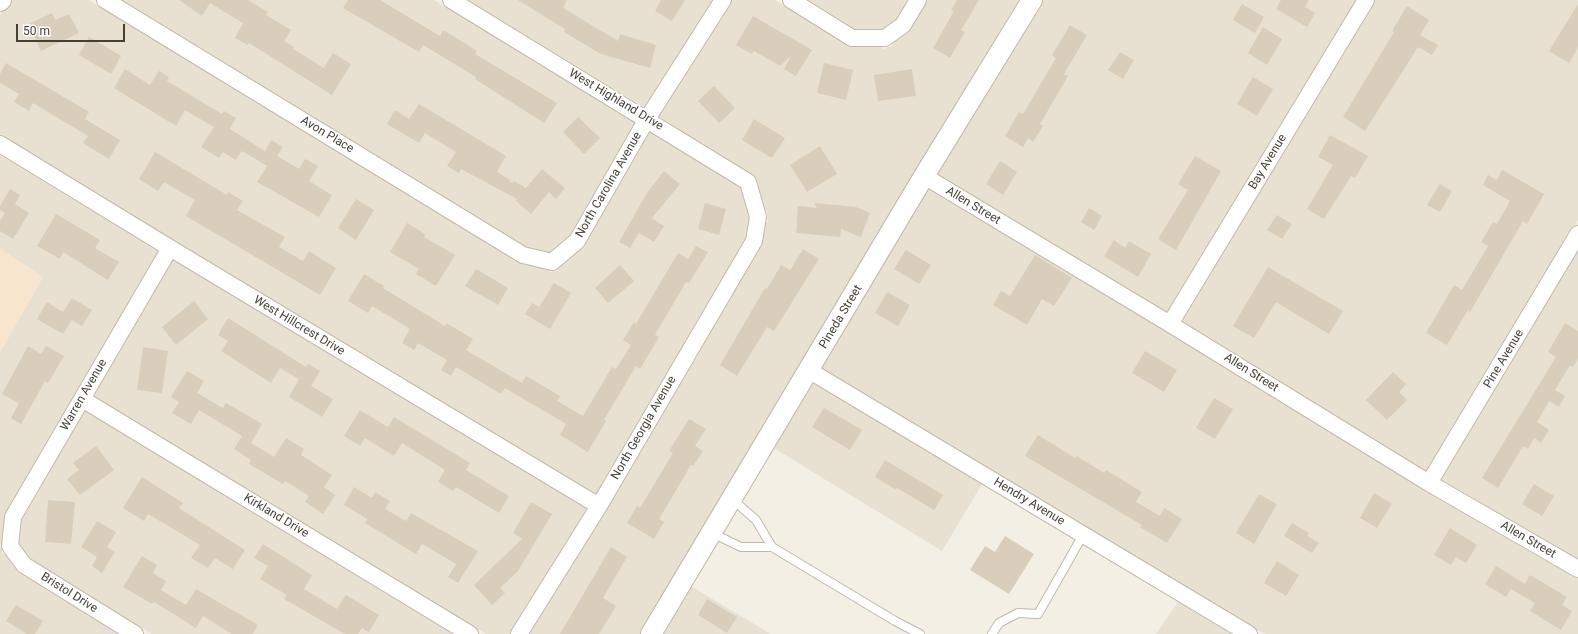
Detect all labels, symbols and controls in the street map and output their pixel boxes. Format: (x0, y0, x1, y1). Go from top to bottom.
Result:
scale bar (18, 16, 127, 42)
text: 50 m (23, 24, 50, 38)
street label: West Highland Drive (566, 66, 666, 134)
street label: Avon Place (298, 114, 356, 156)
street label: North Carolina Avenue (573, 130, 645, 240)
street label: Bay Avenue (1246, 132, 1290, 192)
street label: Allen Street (943, 184, 1003, 228)
street label: Pineda Street (816, 283, 866, 351)
street label: West Hillcrest Drive (251, 293, 347, 359)
street label: Pine Avenue (1481, 327, 1527, 391)
street label: Allen Street (1221, 351, 1281, 395)
street label: Warren Avenue (58, 357, 110, 433)
street label: North Georgia Avenue (609, 374, 679, 482)
street label: Hendry Avenue (991, 475, 1067, 529)
street label: Kirkland Drive (241, 491, 311, 541)
street label: Allen Street (1498, 518, 1558, 562)
street label: Bristol Drive (38, 570, 100, 616)

